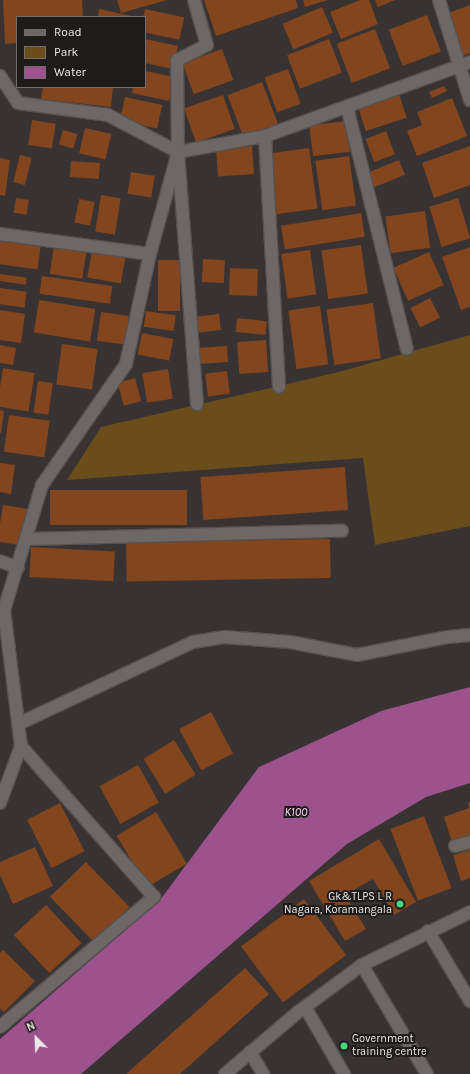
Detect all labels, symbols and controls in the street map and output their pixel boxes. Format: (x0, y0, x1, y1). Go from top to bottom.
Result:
legend (16, 16, 146, 88)
text: Road (54, 25, 82, 39)
text: Park (54, 45, 78, 59)
text: Water (54, 65, 86, 79)
water label: K100 (285, 806, 307, 820)
place label: Gk&TLPS L R Nagara, Koramangala (284, 891, 392, 917)
marker: Gk&TLPS L R Nagara, Koramangala (395, 899, 405, 909)
north arrow (16, 1018, 56, 1058)
text: N (25, 1019, 37, 1034)
place label: Government training centre (352, 1033, 427, 1059)
marker: Government training centre (339, 1041, 349, 1051)

